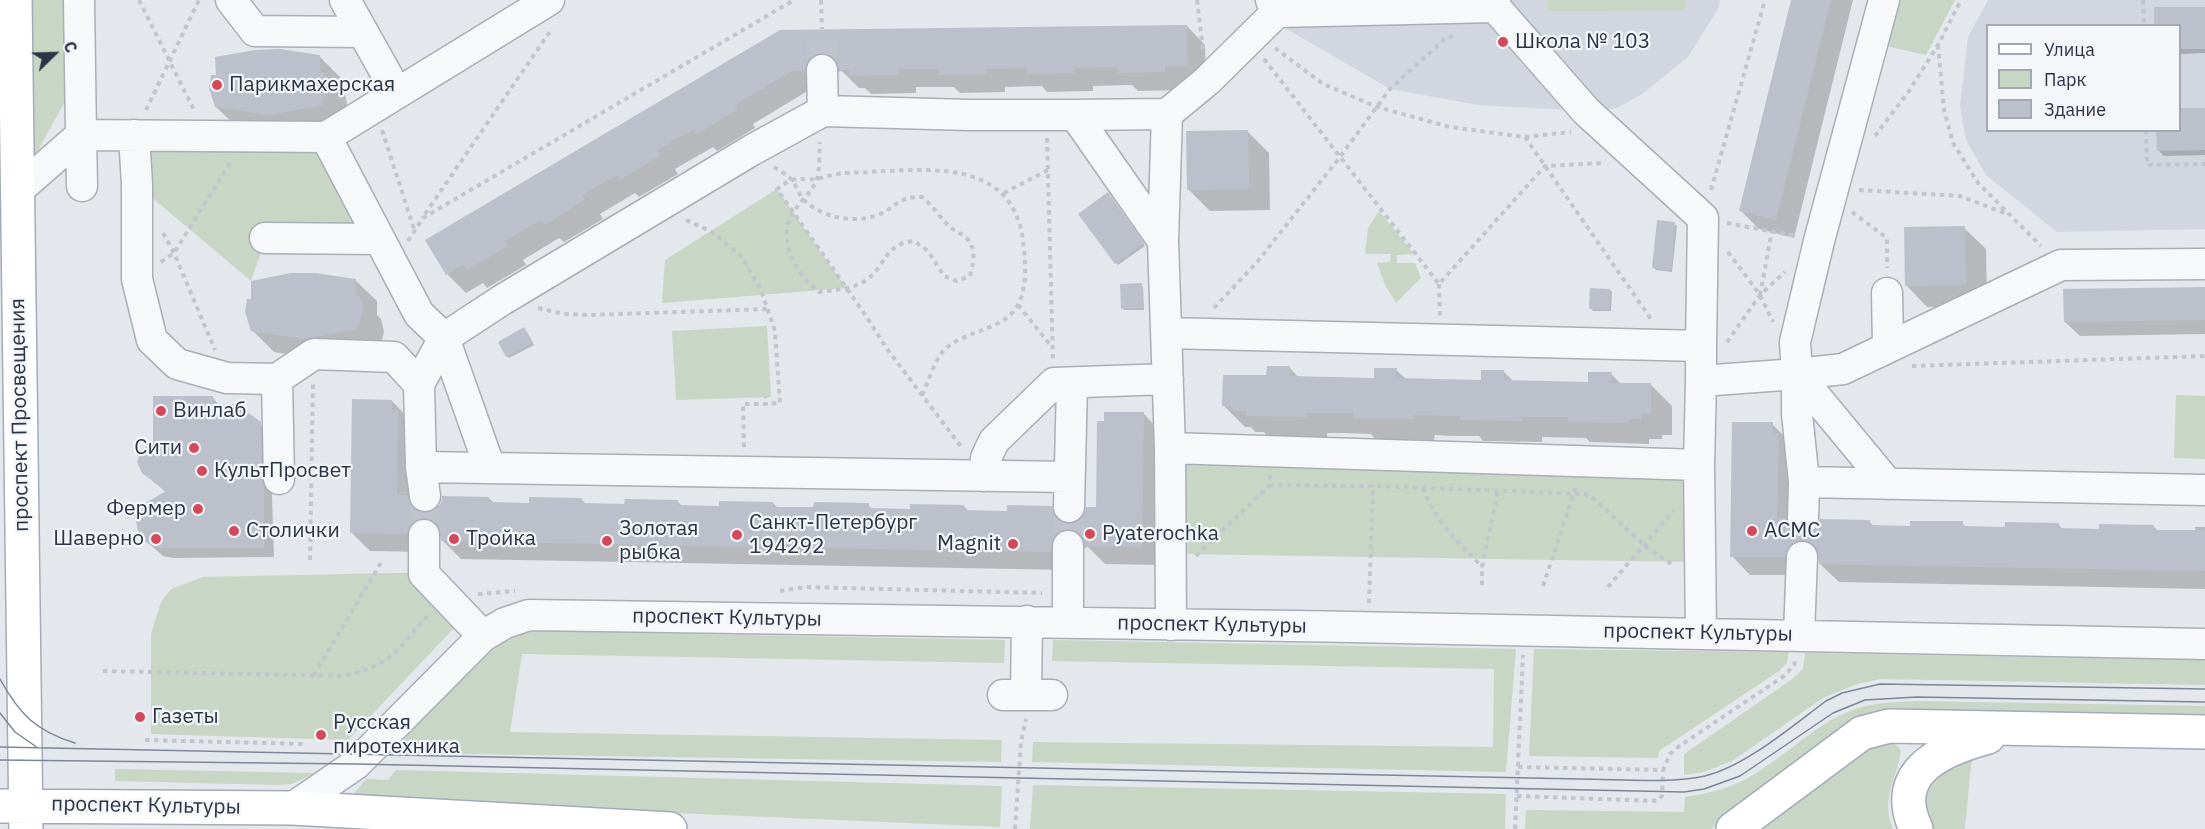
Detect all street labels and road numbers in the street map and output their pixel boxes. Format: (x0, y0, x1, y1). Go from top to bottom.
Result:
street label: проспект Просвещения (5, 298, 35, 532)
street label: проспект Культуры (632, 604, 822, 632)
street label: проспект Культуры (1117, 611, 1307, 639)
street label: проспект Культуры (1603, 619, 1793, 647)
street label: проспект Культуры (51, 792, 241, 820)

